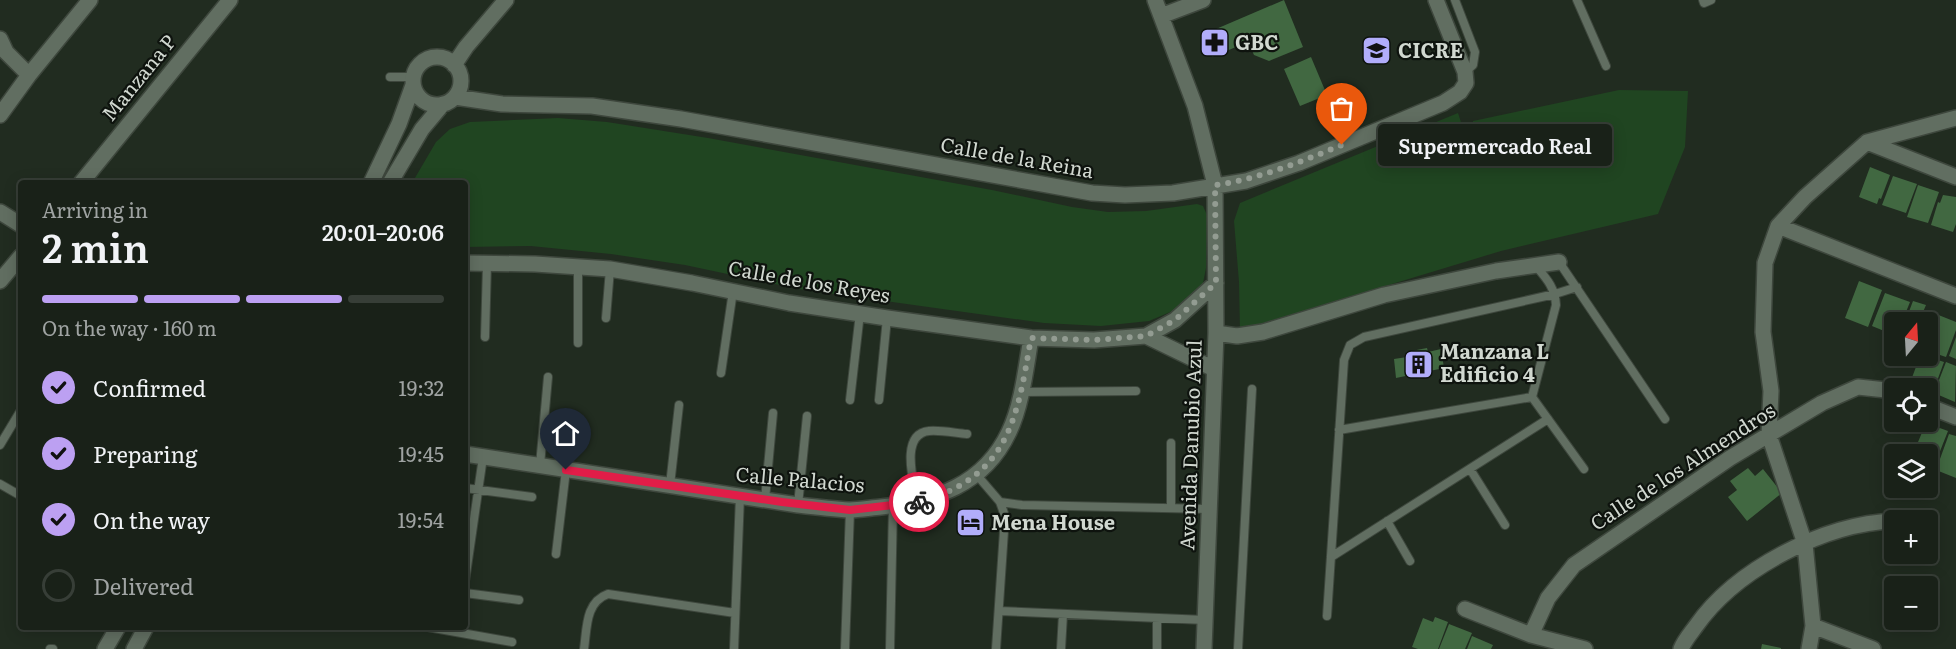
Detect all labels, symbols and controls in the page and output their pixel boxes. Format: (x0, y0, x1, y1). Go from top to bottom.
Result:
place label: GBC (1235, 26, 1278, 56)
street label: Manzana P (93, 27, 182, 127)
pharmacy icon: GBC (1198, 27, 1230, 59)
place label: CICRE (1398, 34, 1463, 64)
school or university icon: CICRE (1361, 35, 1393, 67)
pin (1316, 83, 1367, 145)
icon: bag (1325, 92, 1358, 125)
callout: Supermercado Real (1378, 124, 1612, 166)
street label: Calle de la Reina (938, 128, 1096, 184)
text: Supermercado Real (1398, 130, 1592, 160)
text: Arriving in (42, 194, 148, 224)
text: 20:01–20:06 (322, 215, 444, 248)
text: 2 min (42, 217, 149, 275)
street label: Calle de los Reyes (726, 251, 893, 309)
text: On the way · 160 m (42, 312, 217, 342)
north arrow (1884, 312, 1938, 366)
map controls (1884, 312, 1938, 630)
place label: Manzana L Edificio 4 (1440, 335, 1549, 388)
street label: Avenida Danubio Azul (1170, 339, 1208, 551)
building icon: Manzana L Edificio 4 (1403, 348, 1435, 380)
icon: check (42, 371, 75, 404)
text: Confirmed (93, 371, 206, 404)
text: 19:32 (399, 372, 444, 402)
button: locate (1884, 378, 1938, 432)
street label: Calle de los Almendros (1583, 394, 1780, 537)
pin (540, 408, 591, 470)
icon: home (549, 417, 582, 450)
icon: check (42, 437, 75, 470)
text: Preparing (93, 437, 197, 470)
text: 19:45 (398, 438, 444, 468)
button: layers (1884, 444, 1938, 498)
street label: Calle Palacios (734, 457, 866, 499)
courier (889, 472, 949, 532)
icon: bike (903, 486, 936, 519)
icon: check (42, 503, 75, 536)
text: On the way (93, 503, 210, 536)
text: 19:54 (398, 504, 444, 534)
place label: Mena House (991, 506, 1115, 536)
hotel icon: Mena House (954, 507, 986, 539)
button: + (1884, 510, 1938, 564)
text: Delivered (93, 569, 194, 602)
button: − (1884, 576, 1938, 630)

